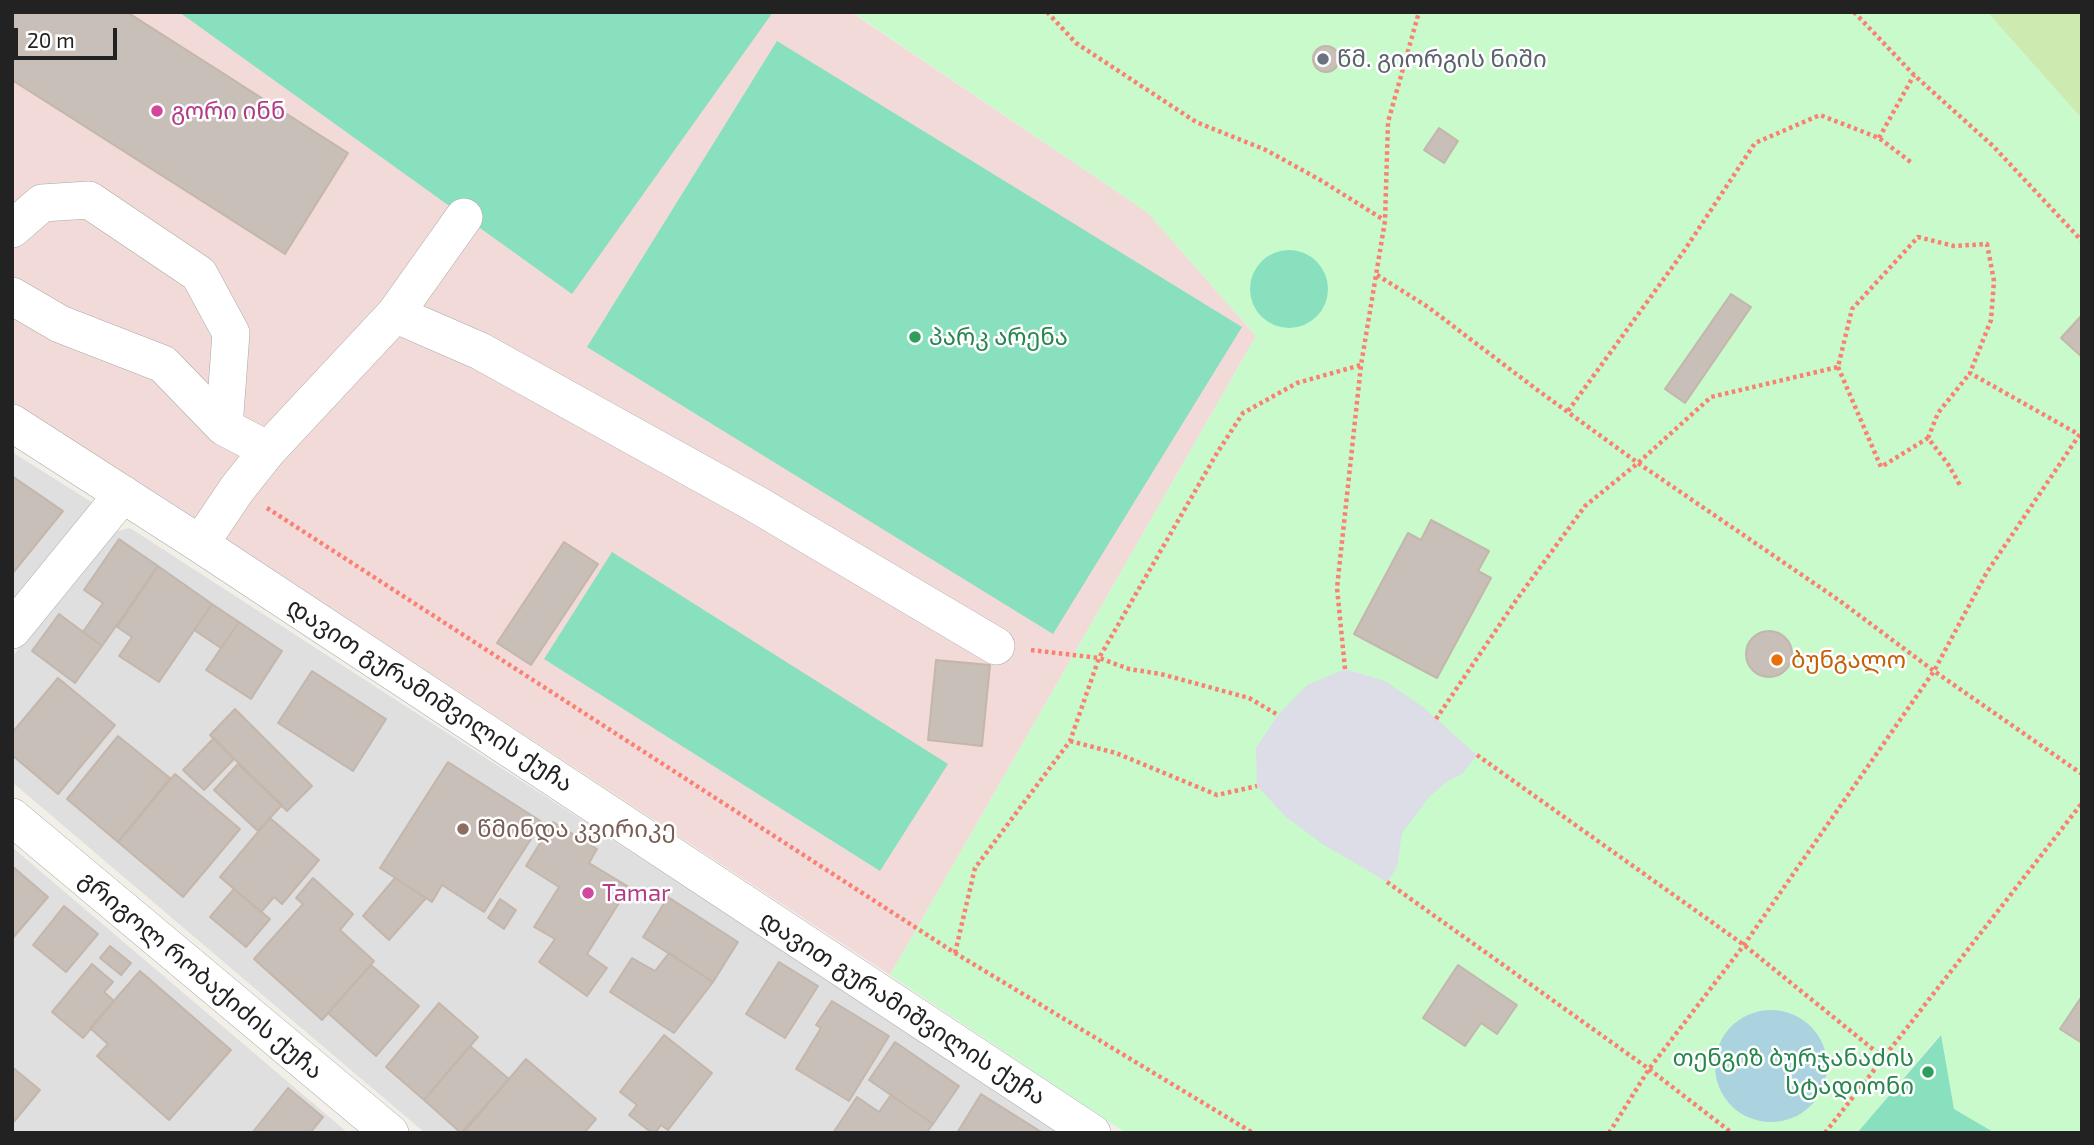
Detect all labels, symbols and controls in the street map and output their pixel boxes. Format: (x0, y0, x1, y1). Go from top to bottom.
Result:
scale bar (18, 14, 121, 58)
text: 20 m (27, 27, 75, 52)
place label: წმ. გიორგის ნიში (1337, 45, 1547, 73)
marker: წმ. გიორგის ნიში (1315, 51, 1331, 67)
place label: გორი ინნ (171, 97, 285, 125)
marker: გორი ინნ (149, 103, 165, 119)
place label: პარკ არენა (929, 323, 1068, 351)
marker: პარკ არენა (907, 329, 923, 345)
street label: დავით გურამიშვილის ქუჩა (282, 592, 578, 798)
place label: ბუნგალო (1791, 646, 1906, 674)
marker: ბუნგალო (1769, 652, 1785, 668)
place label: წმინდა კვირიკე (477, 815, 676, 843)
marker: წმინდა კვირიკე (455, 821, 471, 837)
street label: გრიგოლ რობაქიძის ქუჩა (73, 865, 329, 1085)
place label: Tamar (602, 879, 671, 907)
marker: Tamar (580, 885, 596, 901)
street label: დავით გურამიშვილის ქუჩა (755, 905, 1051, 1111)
place label: თენგიზ ბურჯანაძის სტადიონი (1673, 1044, 1914, 1100)
marker: თენგიზ ბურჯანაძის სტადიონი (1920, 1064, 1936, 1080)

